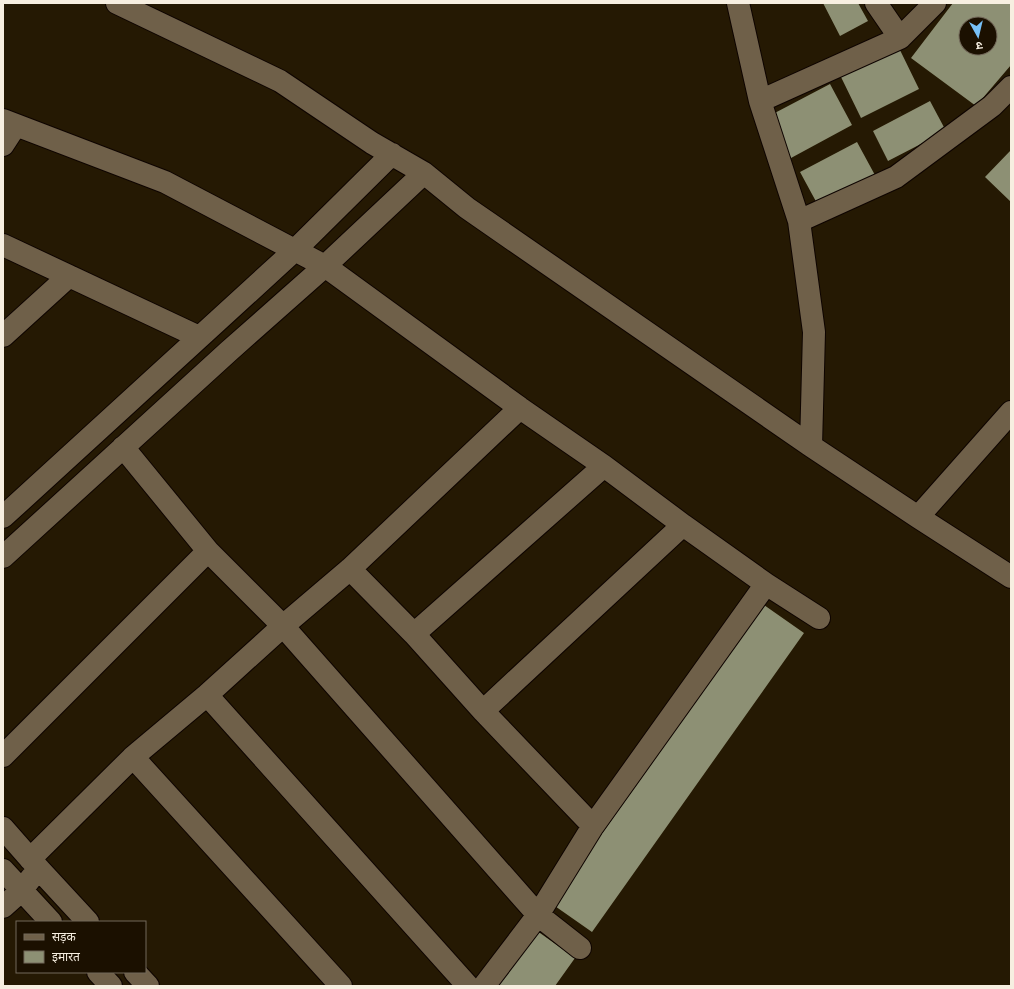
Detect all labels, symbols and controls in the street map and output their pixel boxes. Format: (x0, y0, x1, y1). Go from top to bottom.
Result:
north arrow (958, 16, 998, 56)
text: उ (975, 40, 983, 52)
legend (16, 921, 146, 973)
text: सड़क (52, 930, 77, 944)
text: इमारत (52, 950, 81, 964)

